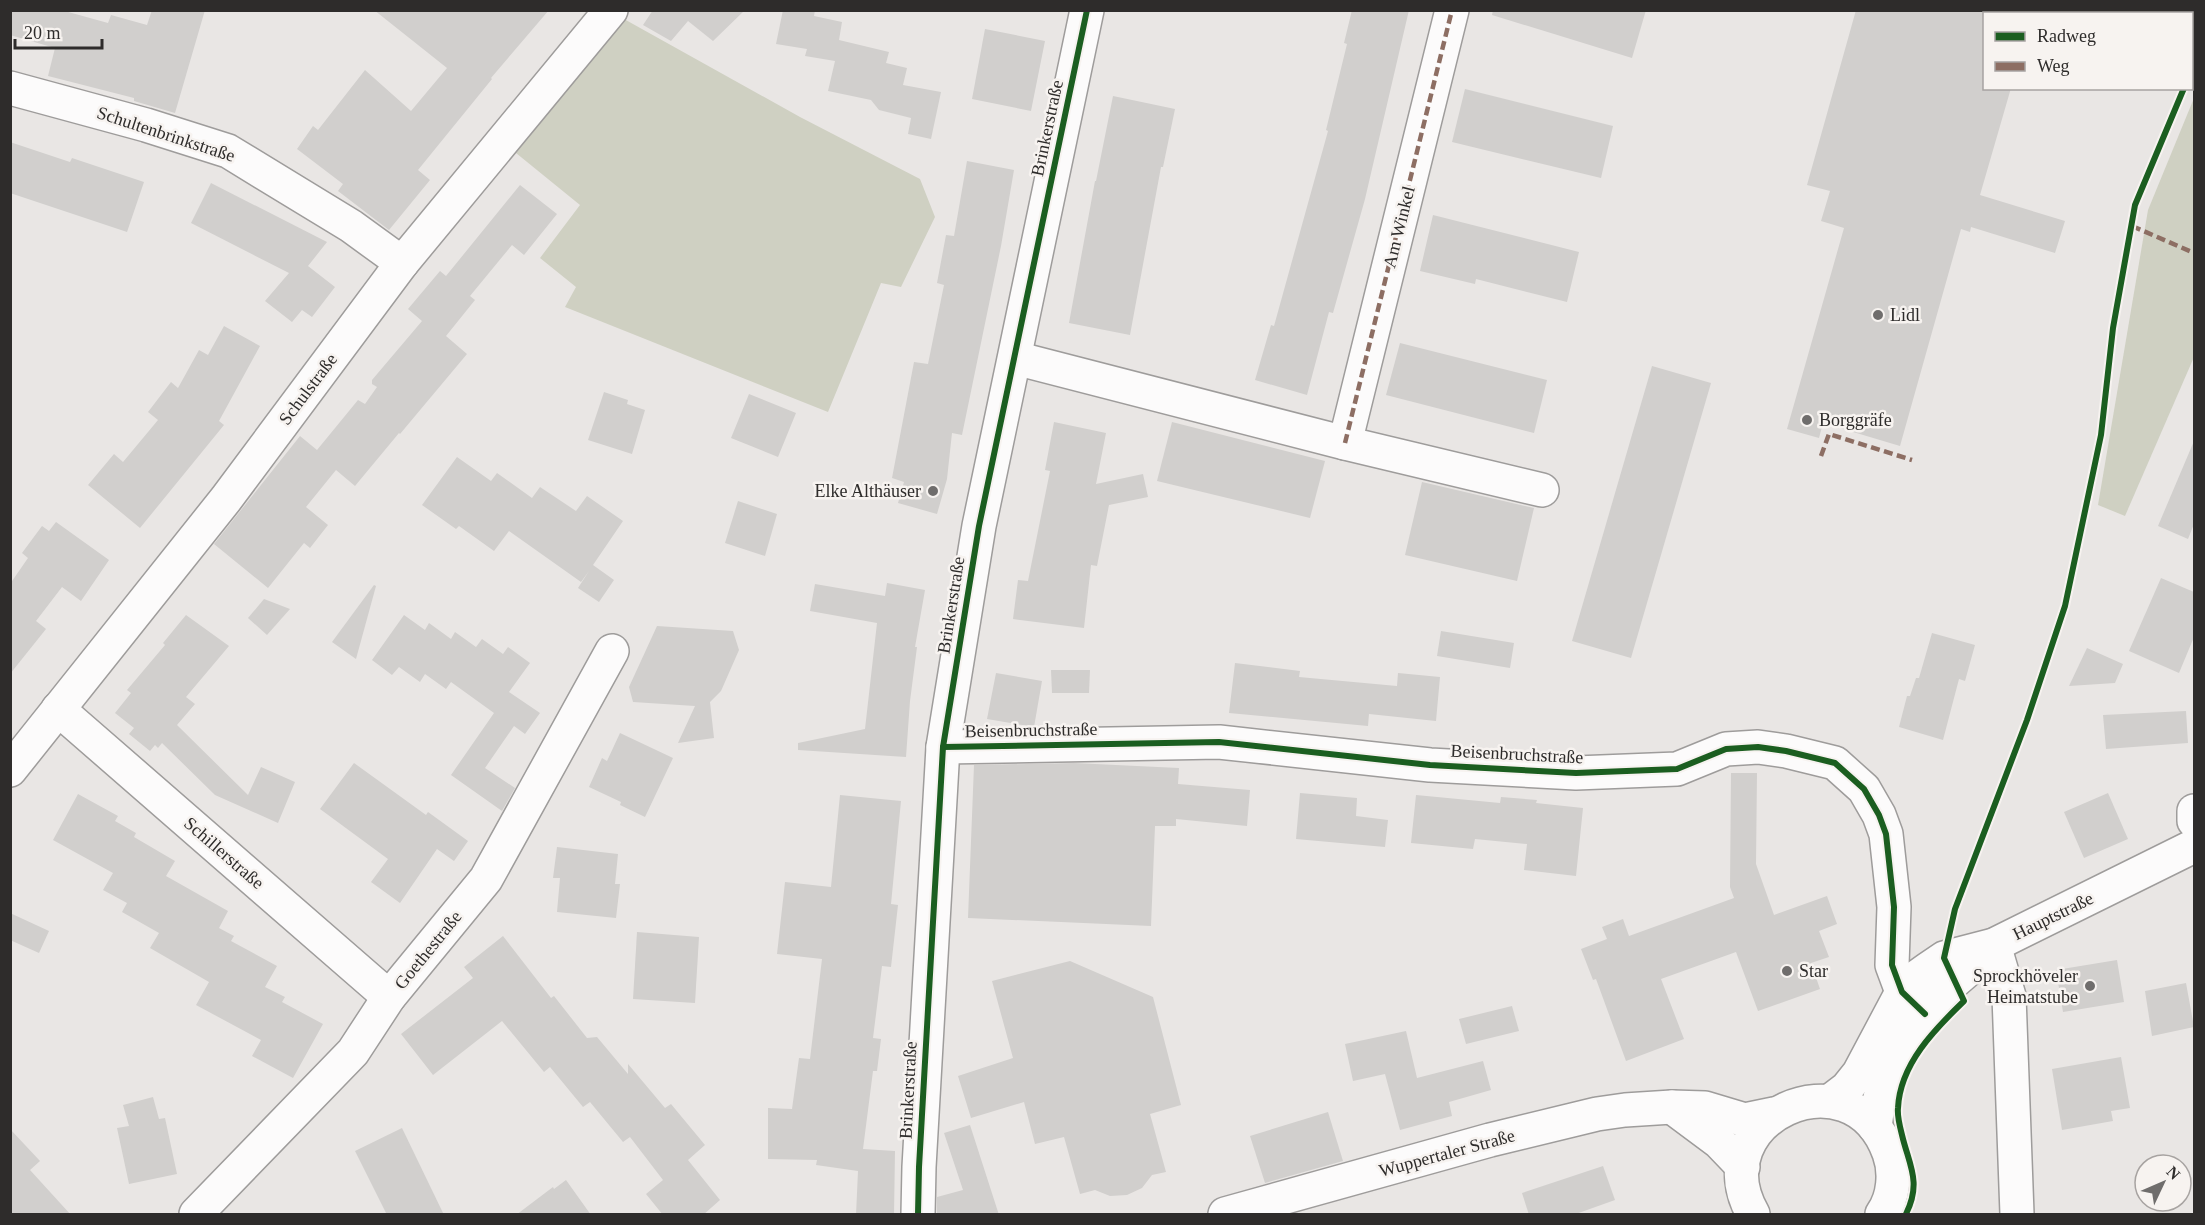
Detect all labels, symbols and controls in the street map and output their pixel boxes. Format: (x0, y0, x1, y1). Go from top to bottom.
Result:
scale bar (15, 12, 102, 50)
legend (1983, 12, 2193, 90)
text: 20 m (24, 23, 61, 43)
text: Radweg (2037, 26, 2096, 46)
text: Weg (2037, 56, 2070, 76)
street label: Brinkerstraße (1027, 78, 1067, 178)
street label: Schultenbrinkstraße (94, 102, 238, 166)
street label: Am Winkel (1379, 184, 1419, 270)
place label: Lidl (1890, 305, 1920, 325)
marker: Lidl (1871, 308, 1885, 322)
street label: Schulstraße (275, 349, 341, 429)
place label: Borggräfe (1819, 410, 1892, 430)
marker: Borggräfe (1800, 413, 1814, 427)
place label: Elke Althäuser (815, 481, 921, 501)
marker: Elke Althäuser (926, 484, 940, 498)
street label: Brinkerstraße (933, 555, 969, 655)
street label: Beisenbruchstraße (964, 719, 1098, 741)
street label: Beisenbruchstraße (1450, 741, 1584, 767)
street label: Schillerstraße (180, 813, 268, 893)
street label: Hauptstraße (2010, 888, 2096, 944)
street label: Goethestraße (390, 907, 466, 993)
place label: Star (1799, 961, 1828, 981)
marker: Star (1780, 964, 1794, 978)
place label: Sprockhöveler Heimatstube (1973, 966, 2078, 1007)
marker: Sprockhöveler Heimatstube (2083, 979, 2097, 993)
street label: Brinkerstraße (895, 1041, 921, 1139)
street label: Wuppertaler Straße (1377, 1125, 1517, 1181)
north arrow (2133, 1153, 2193, 1213)
text: N (2163, 1163, 2184, 1183)

